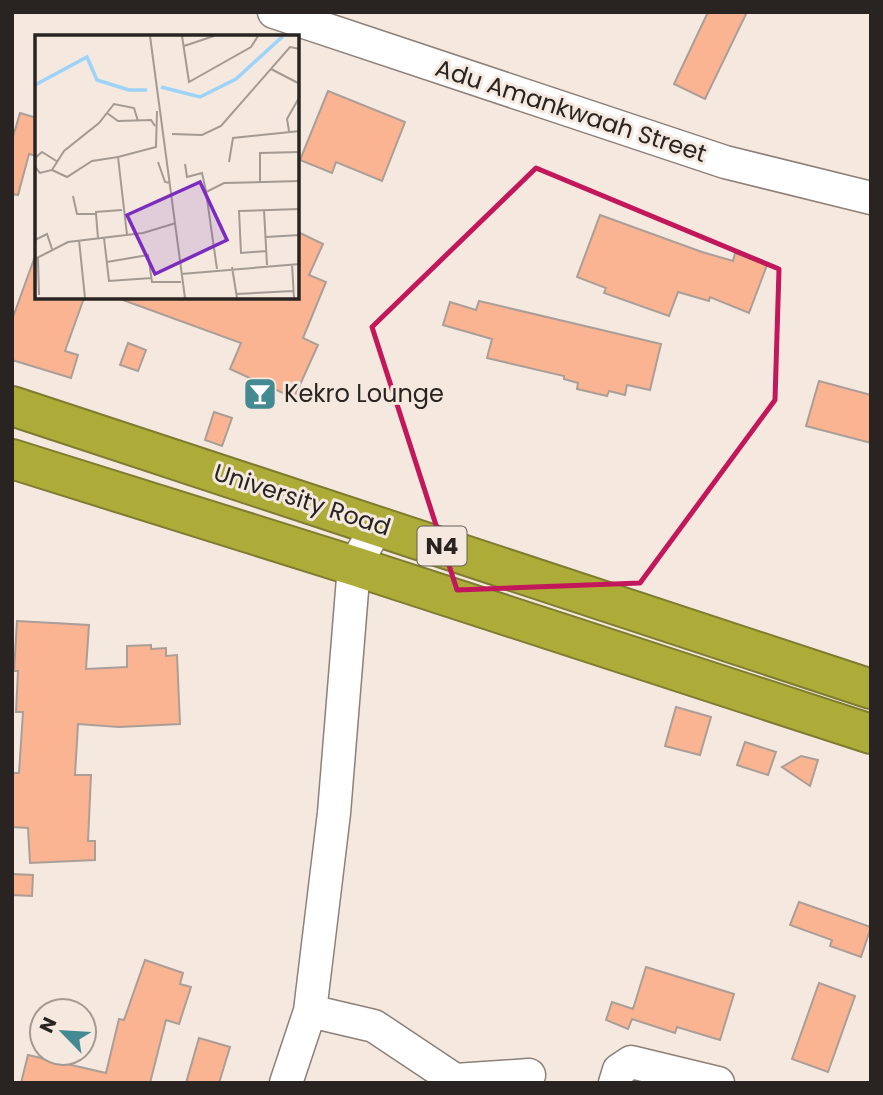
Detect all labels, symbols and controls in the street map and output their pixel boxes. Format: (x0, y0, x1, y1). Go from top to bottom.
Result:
inset map (35, 35, 299, 299)
street label: Adu Amankwaah Street (431, 51, 711, 170)
bar icon: Kekro Lounge (241, 375, 279, 413)
place label: Kekro Lounge (284, 377, 444, 410)
street label: University Road (209, 455, 395, 544)
road number: N4 (418, 526, 466, 566)
north arrow (28, 997, 98, 1067)
text: N (33, 1013, 63, 1037)

